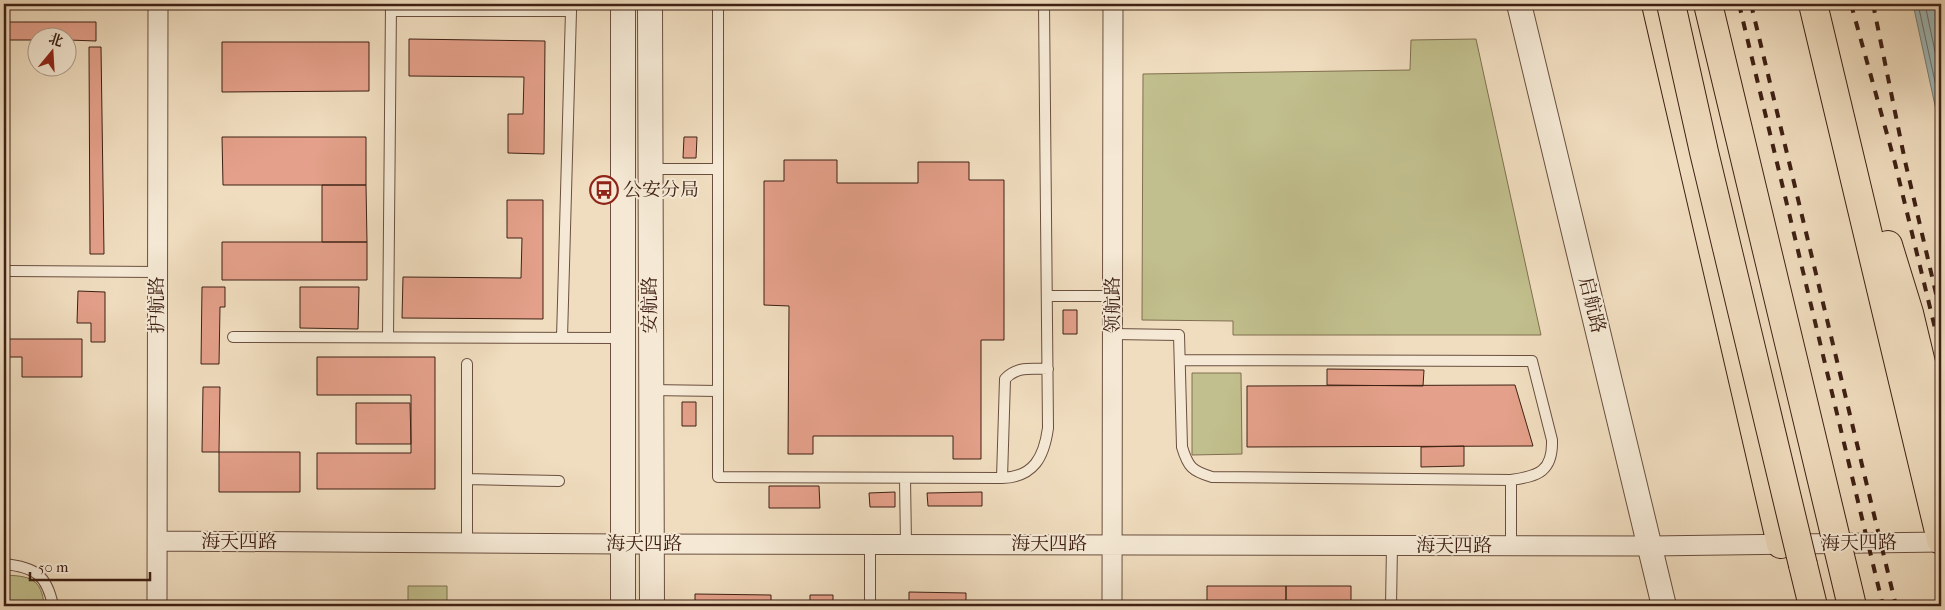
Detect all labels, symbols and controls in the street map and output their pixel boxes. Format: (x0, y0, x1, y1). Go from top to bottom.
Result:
north arrow (28, 28, 78, 78)
text: 北 (47, 30, 65, 50)
bus stop icon: 公安分局 (589, 175, 619, 205)
place label: 公安分局 (623, 179, 699, 201)
street label: 启航路 (1574, 275, 1610, 335)
street label: 护航路 (146, 276, 168, 334)
street label: 安航路 (639, 276, 661, 334)
street label: 领航路 (1102, 276, 1124, 334)
street label: 海天四路 (201, 531, 277, 553)
street label: 海天四路 (1821, 531, 1897, 555)
street label: 海天四路 (606, 533, 682, 555)
street label: 海天四路 (1011, 533, 1087, 555)
street label: 海天四路 (1416, 535, 1492, 557)
scale bar (30, 550, 150, 582)
text: 50 m (38, 558, 69, 576)

